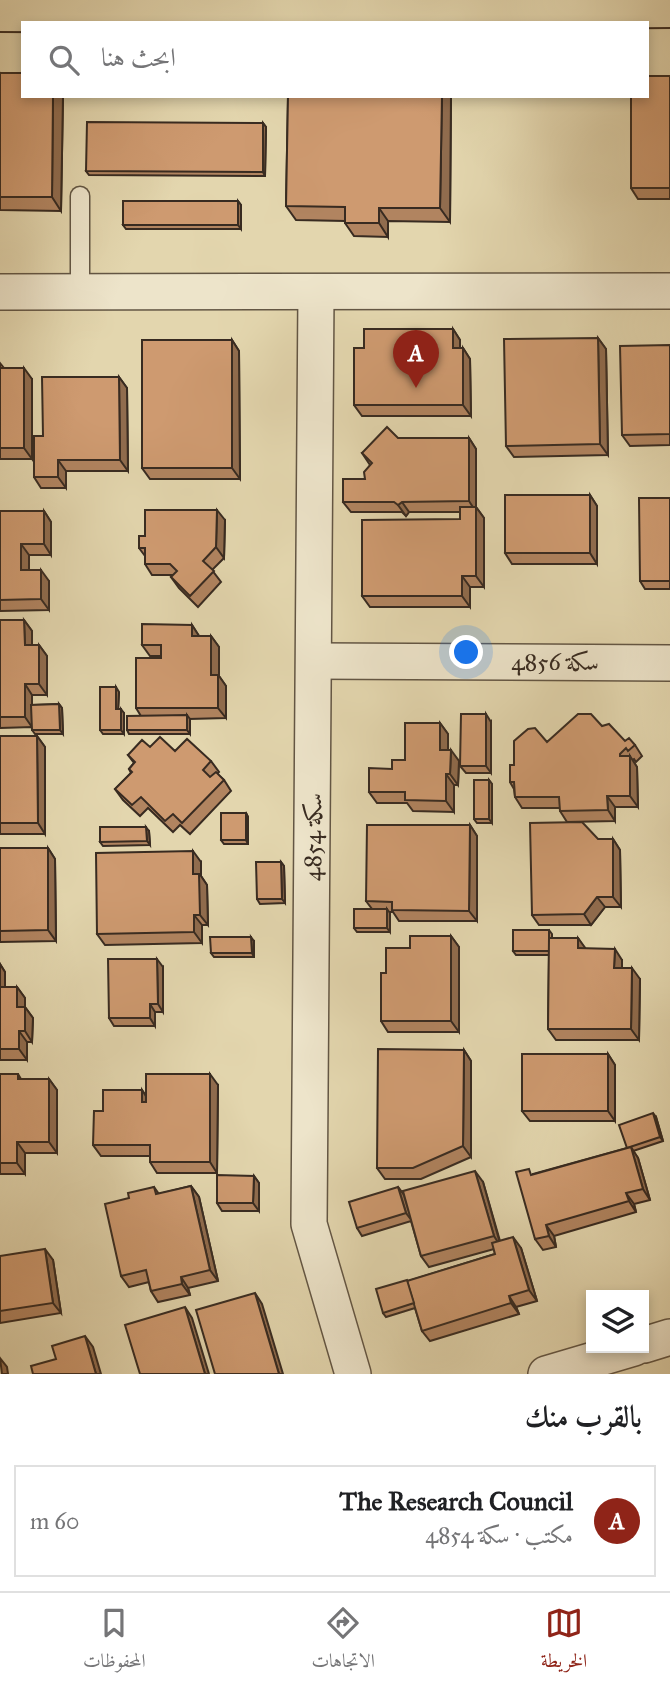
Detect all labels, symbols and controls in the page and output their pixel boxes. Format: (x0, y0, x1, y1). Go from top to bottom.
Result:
search box (21, 21, 649, 98)
icon: search (45, 41, 83, 79)
text: ابحث هنا (101, 41, 176, 73)
pin: A (393, 330, 439, 388)
your location (449, 635, 483, 669)
street label: سكة 4856 (511, 647, 599, 677)
street label: سكة 4854 (297, 793, 329, 881)
map controls (586, 1290, 649, 1353)
button: layers (586, 1290, 649, 1353)
text: بالقرب منك (525, 1399, 642, 1435)
text: The Research Council (339, 1485, 573, 1517)
text: 60 m (30, 1507, 79, 1535)
text: A (609, 1507, 625, 1535)
text: مكتب · سكة 4854 (425, 1521, 573, 1549)
tab: المحفوظات (83, 1604, 146, 1679)
tab: الاتجاهات (312, 1604, 375, 1679)
tab: الخريطة (541, 1604, 587, 1679)

